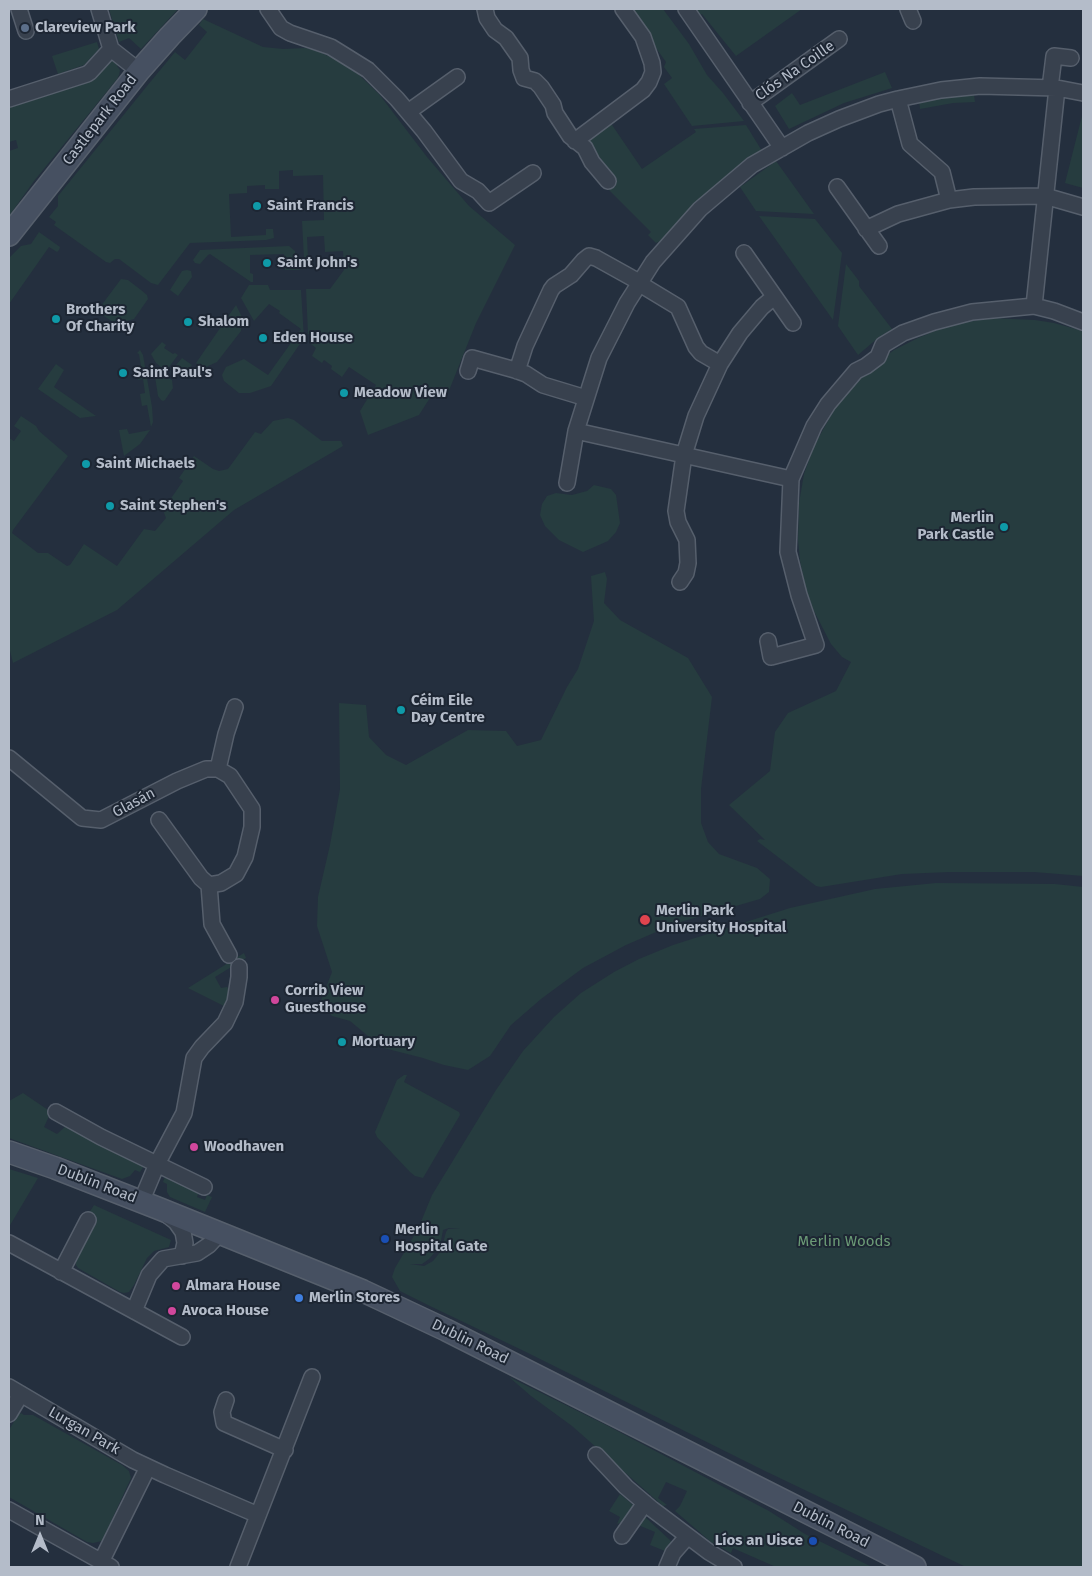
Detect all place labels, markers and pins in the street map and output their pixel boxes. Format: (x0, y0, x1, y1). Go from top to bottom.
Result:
place label: Clareview Park (35, 19, 136, 37)
marker: Clareview Park (19, 22, 31, 34)
place label: Saint Francis (267, 197, 354, 215)
marker: Saint Francis (251, 200, 263, 212)
place label: Saint John's (277, 254, 357, 272)
marker: Saint John's (261, 257, 273, 269)
place label: Brothers Of Charity (66, 301, 134, 336)
marker: Brothers Of Charity (50, 313, 62, 325)
place label: Shalom (198, 313, 249, 331)
marker: Shalom (182, 316, 194, 328)
place label: Eden House (273, 329, 353, 347)
marker: Eden House (257, 332, 269, 344)
place label: Saint Paul's (133, 364, 212, 382)
marker: Saint Paul's (117, 367, 129, 379)
place label: Meadow View (354, 384, 447, 402)
marker: Meadow View (338, 387, 350, 399)
place label: Saint Michaels (96, 455, 195, 473)
marker: Saint Michaels (80, 458, 92, 470)
place label: Saint Stephen's (120, 497, 226, 515)
marker: Saint Stephen's (104, 500, 116, 512)
place label: Merlin Park Castle (918, 509, 994, 544)
marker: Merlin Park Castle (998, 521, 1010, 533)
place label: Céim Eile Day Centre (411, 692, 485, 727)
marker: Céim Eile Day Centre (395, 704, 407, 716)
place label: Merlin Park University Hospital (656, 902, 786, 937)
marker: Merlin Park University Hospital (638, 913, 652, 927)
place label: Corrib View Guesthouse (285, 982, 366, 1017)
marker: Corrib View Guesthouse (269, 994, 281, 1006)
place label: Mortuary (352, 1033, 415, 1051)
marker: Mortuary (336, 1036, 348, 1048)
place label: Woodhaven (204, 1138, 284, 1156)
marker: Woodhaven (188, 1141, 200, 1153)
place label: Merlin Hospital Gate (395, 1221, 488, 1256)
marker: Merlin Hospital Gate (379, 1233, 391, 1245)
place label: Almara House (186, 1277, 280, 1295)
marker: Almara House (170, 1280, 182, 1292)
place label: Merlin Stores (309, 1289, 400, 1307)
marker: Merlin Stores (293, 1292, 305, 1304)
place label: Avoca House (182, 1302, 269, 1320)
marker: Avoca House (166, 1305, 178, 1317)
place label: Líos an Uisce (715, 1532, 803, 1550)
marker: Líos an Uisce (807, 1535, 819, 1547)

